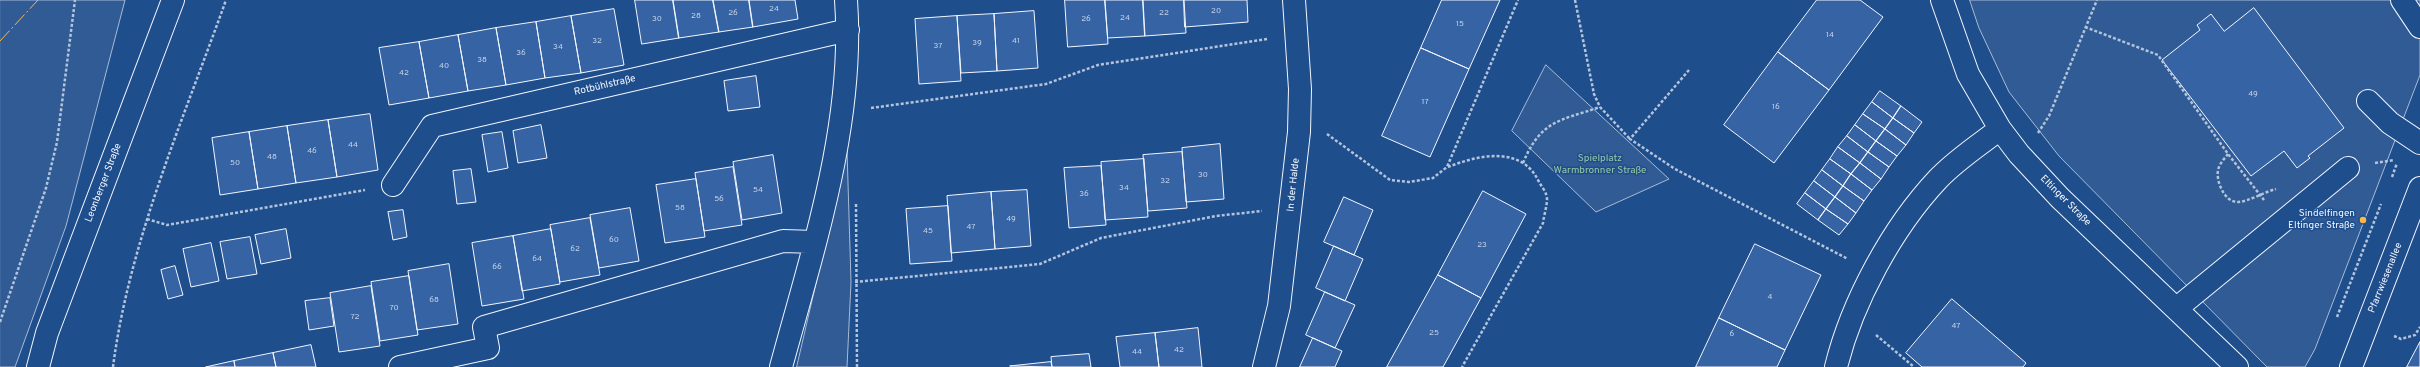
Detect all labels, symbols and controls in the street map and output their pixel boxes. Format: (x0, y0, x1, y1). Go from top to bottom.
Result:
house number: 24 (769, 4, 779, 14)
house number: 20 (1211, 6, 1221, 16)
house number: 26 (728, 8, 738, 18)
house number: 22 (1159, 8, 1169, 18)
house number: 28 (691, 11, 701, 21)
house number: 24 (1120, 13, 1130, 23)
house number: 30 (652, 14, 662, 24)
house number: 26 (1081, 14, 1091, 24)
house number: 15 (1456, 19, 1464, 29)
house number: 14 (1826, 30, 1834, 40)
house number: 32 (592, 36, 602, 46)
house number: 41 (1012, 36, 1020, 46)
house number: 39 (972, 38, 982, 48)
house number: 37 (934, 41, 942, 51)
house number: 34 (553, 42, 563, 52)
house number: 36 (516, 48, 526, 58)
house number: 38 (477, 55, 487, 65)
house number: 40 (439, 61, 449, 71)
house number: 42 (399, 68, 409, 78)
street label: Rotbühlstraße (573, 73, 637, 99)
house number: 49 (2248, 89, 2258, 99)
house number: 17 (1421, 97, 1429, 107)
house number: 16 (1772, 102, 1780, 112)
house number: 44 (348, 140, 358, 150)
street label: Leonberger Straße (83, 142, 125, 224)
house number: 46 (307, 146, 317, 156)
house number: 48 (267, 152, 277, 162)
park label: Spielplatz Warmbronner Straße (1554, 153, 1646, 176)
house number: 50 (230, 158, 240, 168)
street label: In der Halde (1285, 158, 1303, 212)
house number: 30 (1198, 170, 1208, 180)
street label: Eltinger Straße (2037, 173, 2093, 229)
house number: 32 (1160, 176, 1170, 186)
house number: 34 (1119, 183, 1129, 193)
house number: 54 (753, 185, 763, 195)
house number: 36 (1079, 189, 1089, 199)
house number: 56 (714, 194, 724, 204)
house number: 58 (675, 203, 685, 213)
place label: Sindelfingen Eltinger Straße (2288, 208, 2355, 232)
house number: 49 (1006, 214, 1016, 224)
marker: Sindelfingen Eltinger Straße (2358, 215, 2368, 225)
house number: 47 (966, 222, 976, 232)
house number: 45 (923, 226, 933, 236)
house number: 60 (609, 235, 619, 245)
house number: 23 (1477, 240, 1487, 250)
street label: Pfarrwiesenallee (2366, 241, 2406, 315)
house number: 62 (570, 244, 580, 254)
house number: 64 (532, 254, 542, 264)
house number: 66 (492, 262, 502, 272)
house number: 4 (1768, 292, 1772, 302)
house number: 68 (429, 295, 439, 305)
house number: 70 (389, 303, 399, 313)
house number: 72 (351, 312, 359, 322)
house number: 47 (1951, 321, 1961, 331)
house number: 25 (1429, 328, 1439, 338)
house number: 6 (1730, 329, 1734, 339)
house number: 42 (1174, 345, 1184, 355)
house number: 44 (1132, 347, 1142, 357)

